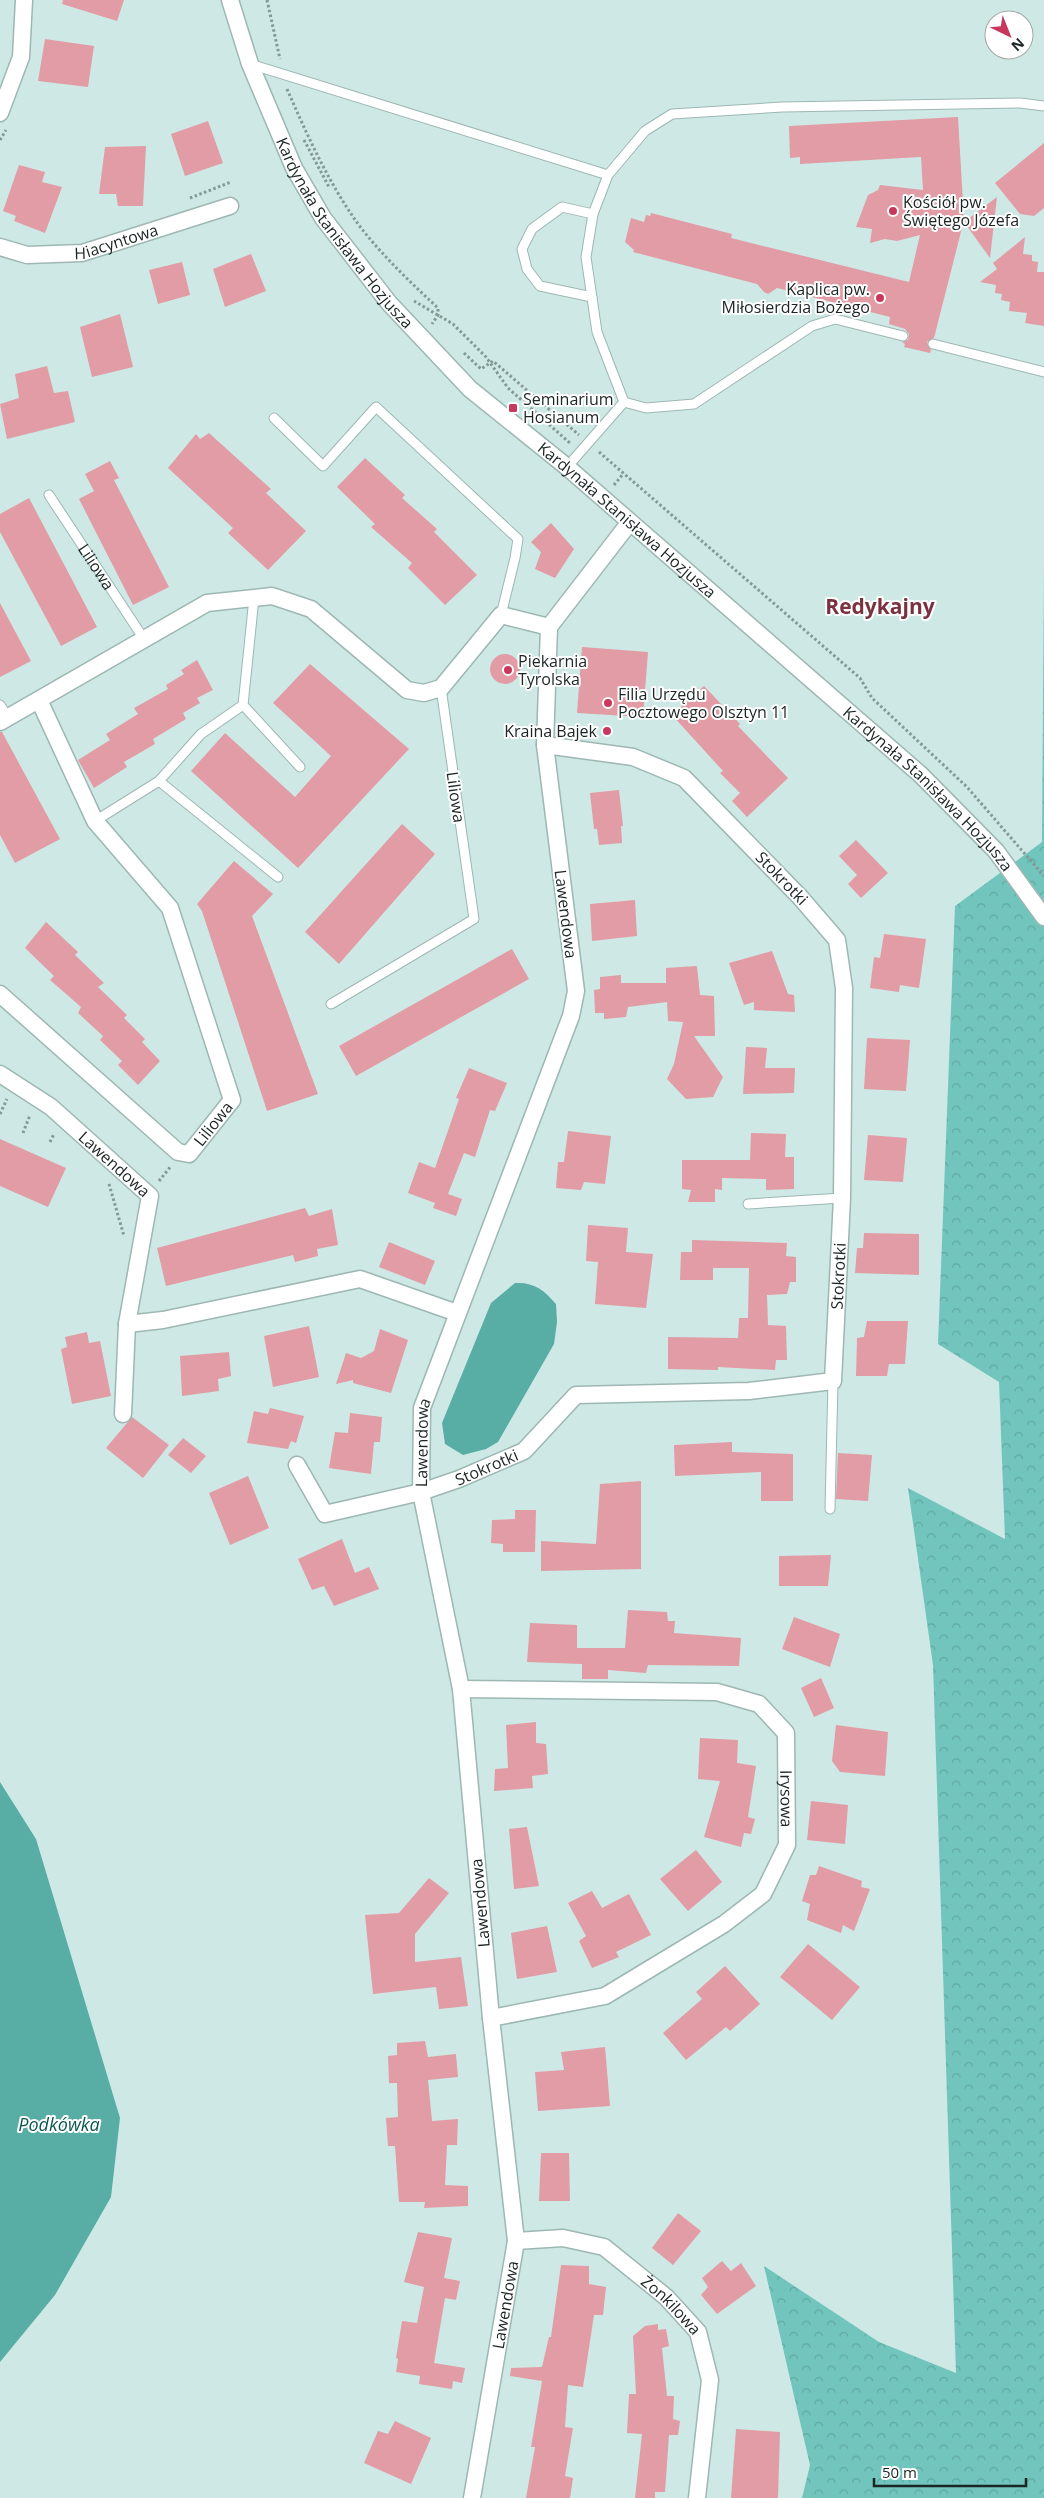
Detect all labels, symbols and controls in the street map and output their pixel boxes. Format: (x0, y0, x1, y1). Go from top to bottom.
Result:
north arrow (984, 10, 1034, 60)
text: N (1008, 34, 1029, 56)
street label: Kardynała Stanisława Hozjusza (271, 134, 418, 333)
place label: Kościół pw. Świętego Józefa (903, 191, 1019, 231)
marker: Kościół pw. Świętego Józefa (887, 205, 899, 217)
street label: Hiacyntowa (74, 219, 161, 264)
place label: Kaplica pw. Miłosierdzia Bożego (722, 278, 870, 318)
marker: Kaplica pw. Miłosierdzia Bożego (874, 292, 886, 304)
place label: Seminarium Hosianum (523, 388, 614, 428)
marker: Seminarium Hosianum (507, 402, 519, 414)
street label: Kardynała Stanisława Hozjusza (533, 437, 721, 603)
street label: Liliowa (73, 539, 120, 594)
district label: Redykajny (825, 592, 935, 620)
place label: Piekarnia Tyrolska (518, 650, 587, 690)
marker: Piekarnia Tyrolska (502, 664, 514, 676)
place label: Filia Urzędu Pocztowego Olsztyn 11 (618, 683, 789, 723)
marker: Filia Urzędu Pocztowego Olsztyn 11 (602, 697, 614, 709)
street label: Kardynała Stanisława Hozjusza (839, 701, 1018, 876)
place label: Kraina Bajek (504, 720, 598, 742)
marker: Kraina Bajek (601, 725, 613, 737)
street label: Liliowa (442, 770, 470, 824)
street label: Stokrotki (751, 846, 813, 910)
street label: Lawendowa (550, 868, 582, 960)
street label: Liliowa (189, 1097, 238, 1151)
street label: Lawendowa (74, 1126, 155, 1202)
street label: Stokrotki (826, 1242, 851, 1310)
street label: Lawendowa (410, 1395, 436, 1487)
street label: Stokrotki (451, 1444, 522, 1490)
street label: Irysowa (775, 1770, 798, 1828)
street label: Lawendowa (465, 1858, 495, 1948)
water label: Podkówka (18, 2112, 100, 2136)
street label: Lawendowa (487, 2259, 523, 2351)
street label: Żonkilowa (637, 2270, 706, 2339)
scale bar (874, 2456, 1026, 2488)
text: 50 m (882, 2462, 917, 2482)

